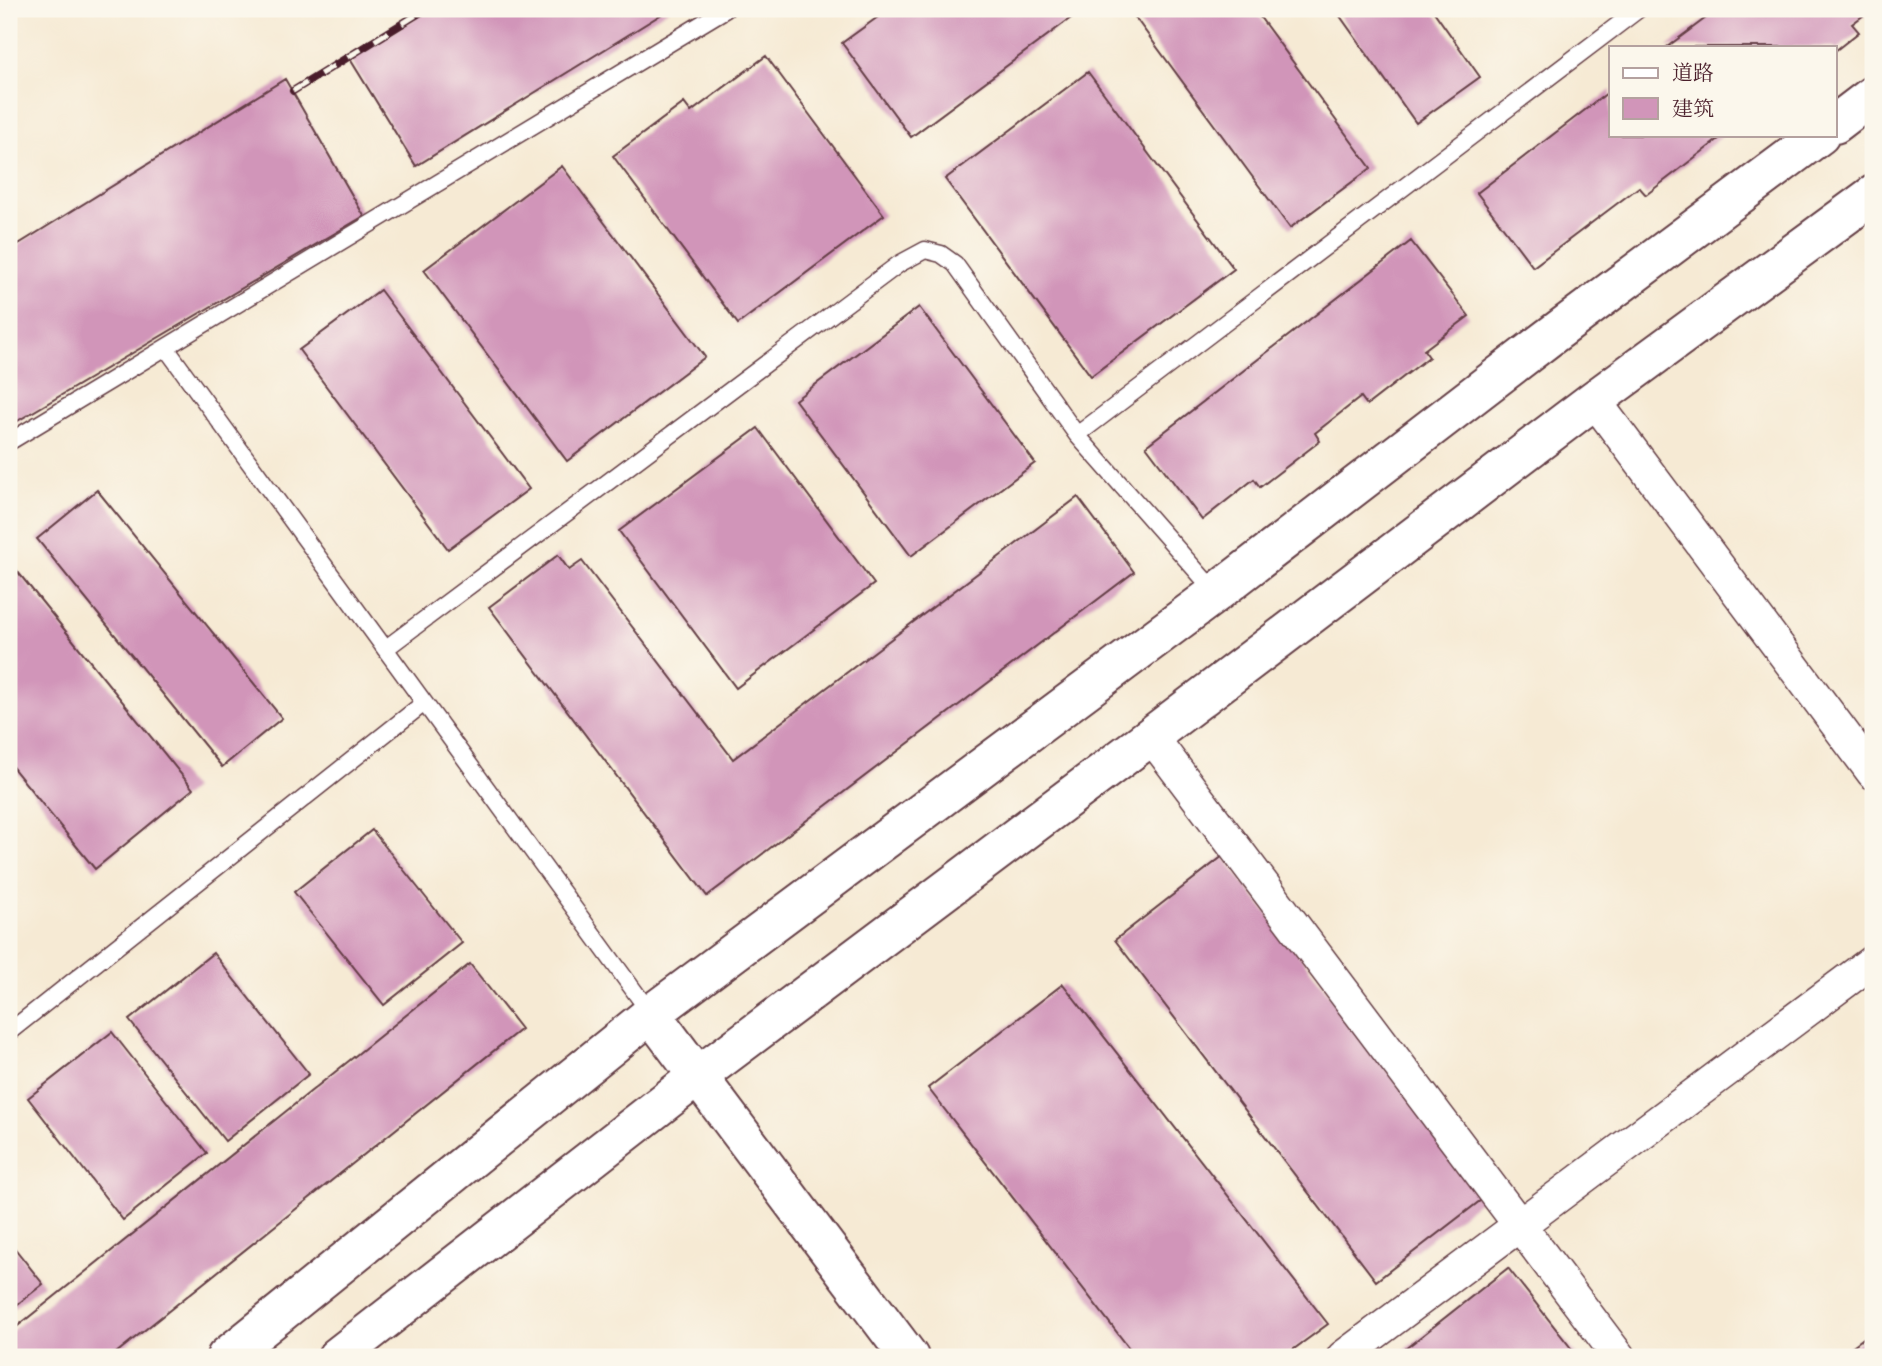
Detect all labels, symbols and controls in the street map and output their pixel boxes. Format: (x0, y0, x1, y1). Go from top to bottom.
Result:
legend (1609, 46, 1836, 136)
text: 道路 (1672, 60, 1714, 89)
text: 建筑 (1672, 96, 1714, 125)

